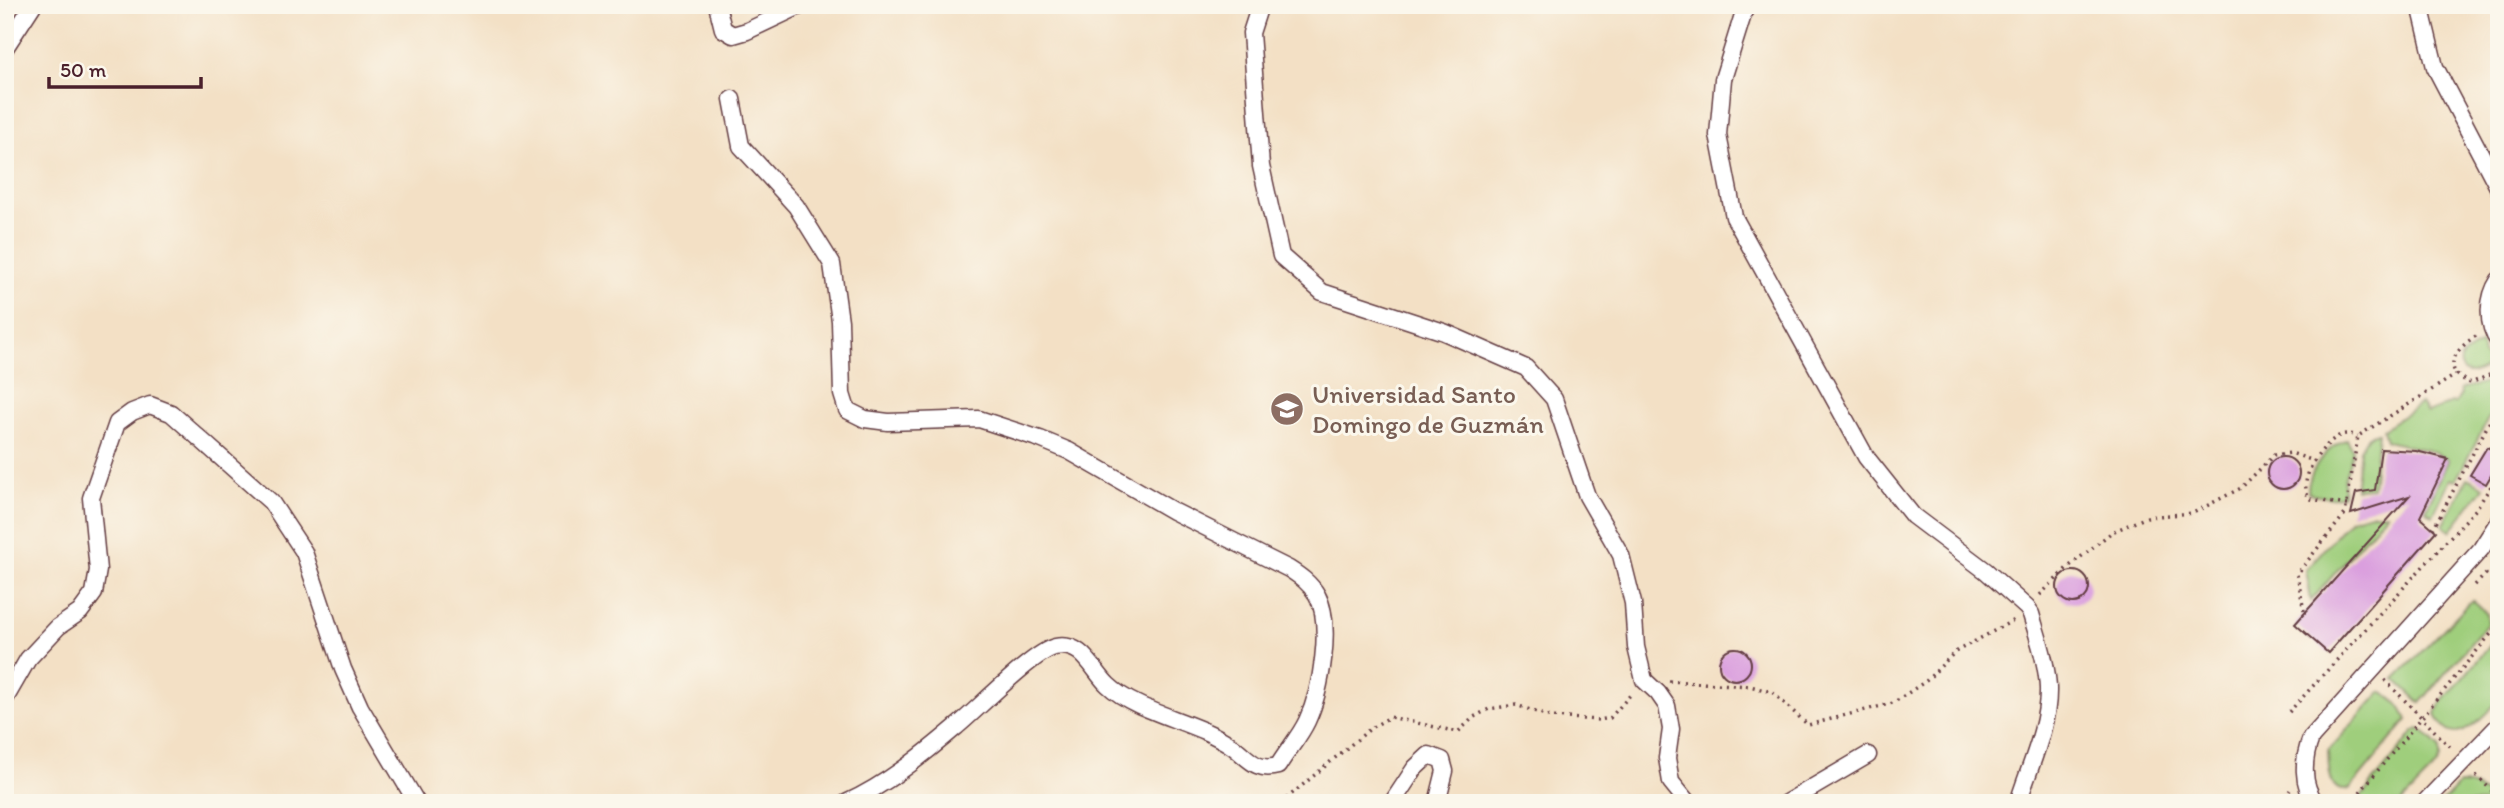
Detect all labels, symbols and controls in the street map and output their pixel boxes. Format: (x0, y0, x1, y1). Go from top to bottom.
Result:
scale bar (49, 46, 201, 90)
text: 50 m (60, 57, 107, 82)
place label: Universidad Santo Domingo de Guzmán (1312, 378, 1544, 440)
school or university icon: Universidad Santo Domingo de Guzmán (1268, 390, 1306, 428)

